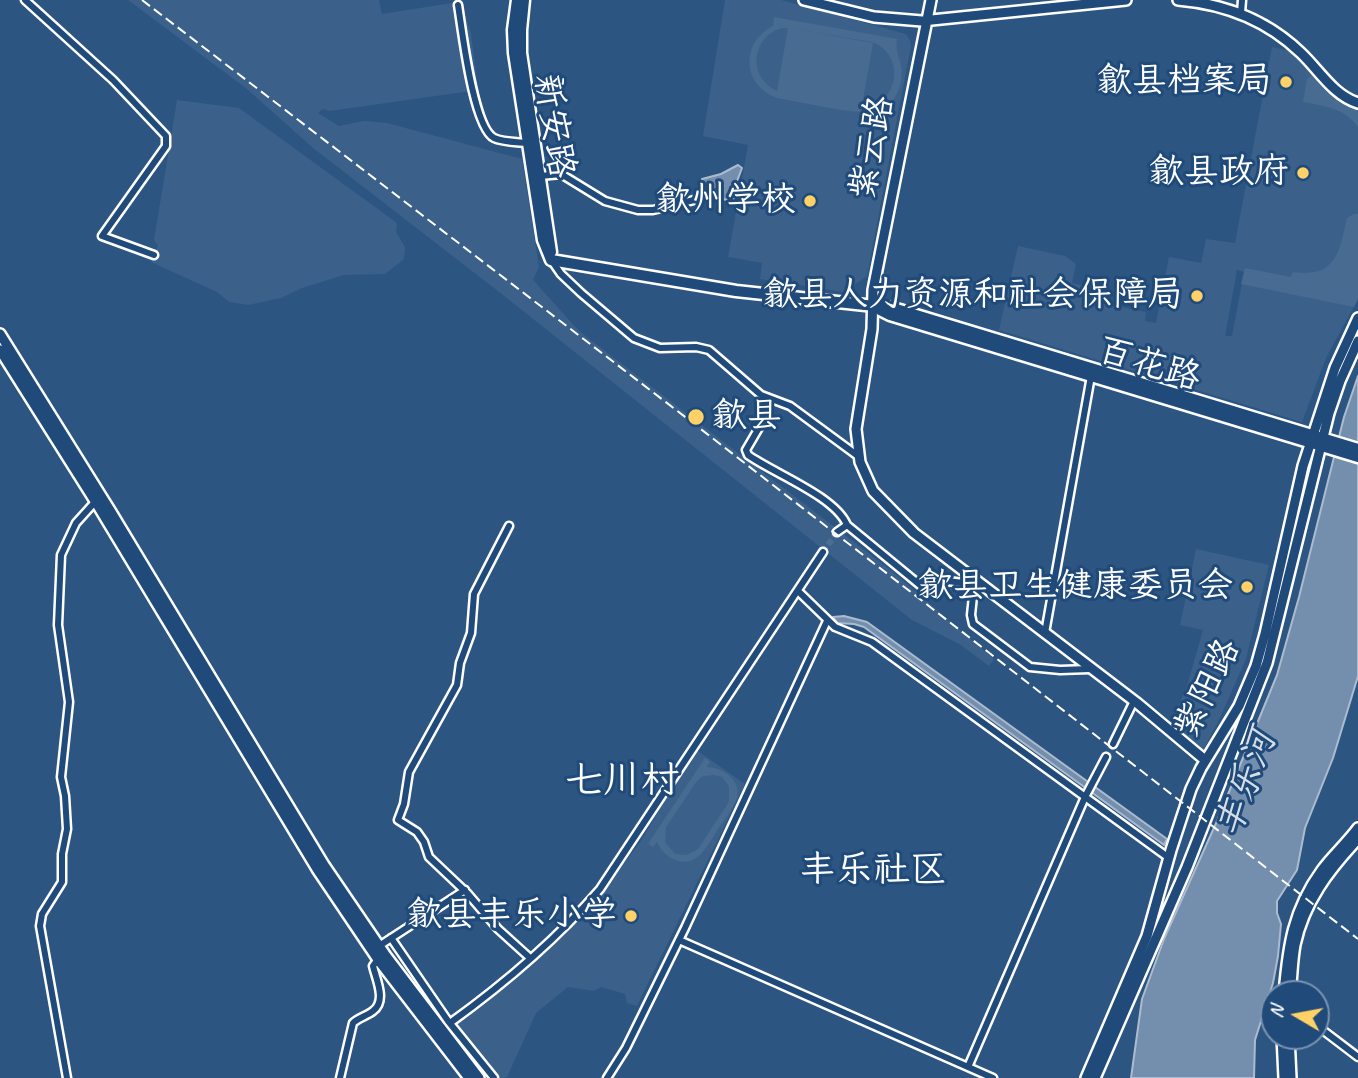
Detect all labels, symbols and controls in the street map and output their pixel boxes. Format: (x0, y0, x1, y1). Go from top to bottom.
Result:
place label: 歙县档案局 (1097, 61, 1272, 103)
street label: 新安路 (524, 71, 582, 181)
marker: 歙县档案局 (1278, 74, 1294, 90)
street label: 紫云路 (842, 92, 904, 204)
place label: 歙县政府 (1149, 152, 1289, 194)
marker: 歙县政府 (1295, 165, 1311, 181)
place label: 歙州学校 (656, 180, 796, 222)
marker: 歙州学校 (802, 193, 818, 209)
place label: 歙县人力资源和社会保障局 (763, 275, 1183, 317)
marker: 歙县人力资源和社会保障局 (1189, 288, 1205, 304)
street label: 百花路 (1093, 330, 1205, 400)
place label: 歙县 (712, 396, 782, 438)
marker: 歙县 (686, 407, 706, 427)
place label: 歙县卫生健康委员会 (918, 566, 1233, 608)
marker: 歙县卫生健康委员会 (1239, 579, 1255, 595)
street label: 紫阳路 (1166, 633, 1250, 745)
water label: 丰乐河 (1207, 724, 1287, 844)
district label: 七川村 (565, 759, 679, 805)
district label: 丰乐社区 (799, 849, 947, 893)
place label: 歙县丰乐小学 (407, 895, 617, 937)
marker: 歙县丰乐小学 (623, 908, 639, 924)
north arrow (1260, 980, 1330, 1050)
text: N (1263, 1004, 1289, 1020)

